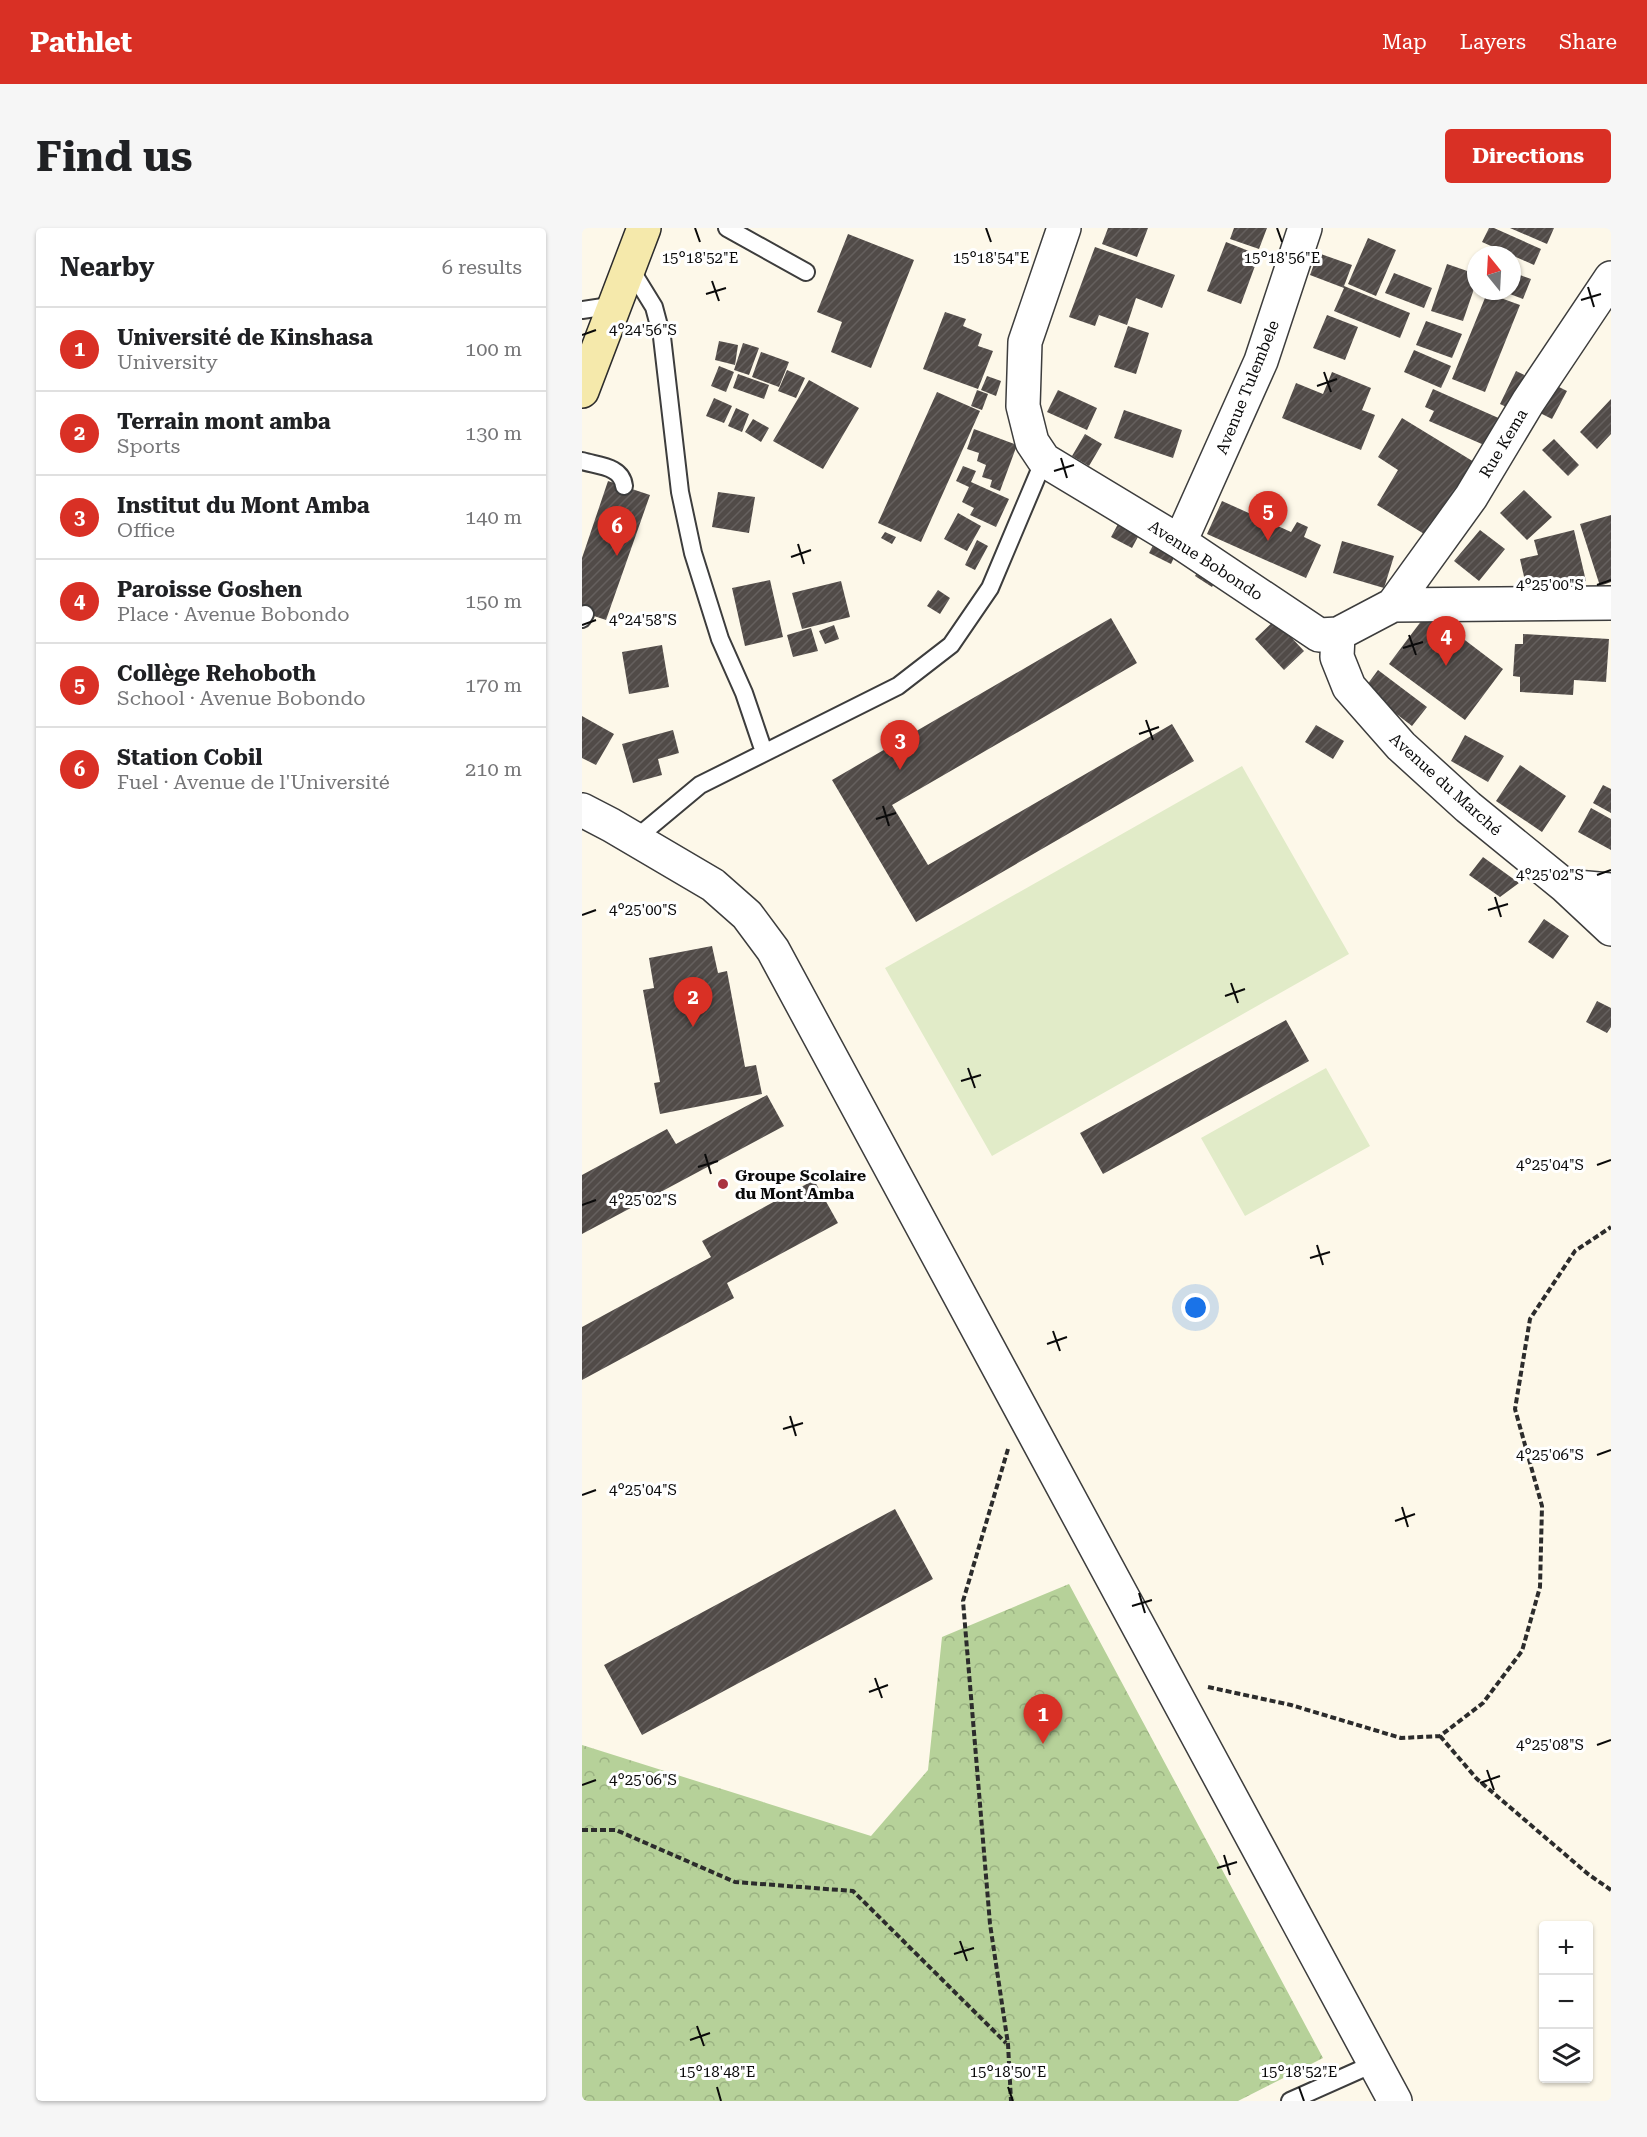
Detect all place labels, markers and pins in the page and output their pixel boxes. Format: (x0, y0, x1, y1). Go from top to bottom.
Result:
pin: 5 (1248, 492, 1288, 541)
pin: 6 (597, 506, 636, 556)
pin: 4 (1426, 616, 1466, 666)
pin: 3 (880, 720, 920, 770)
pin: 2 (674, 978, 712, 1027)
place label: Groupe Scolaire du Mont Amba (735, 1166, 866, 1203)
marker: Groupe Scolaire du Mont Amba (716, 1177, 730, 1191)
pin: 1 (1024, 1694, 1062, 1744)

